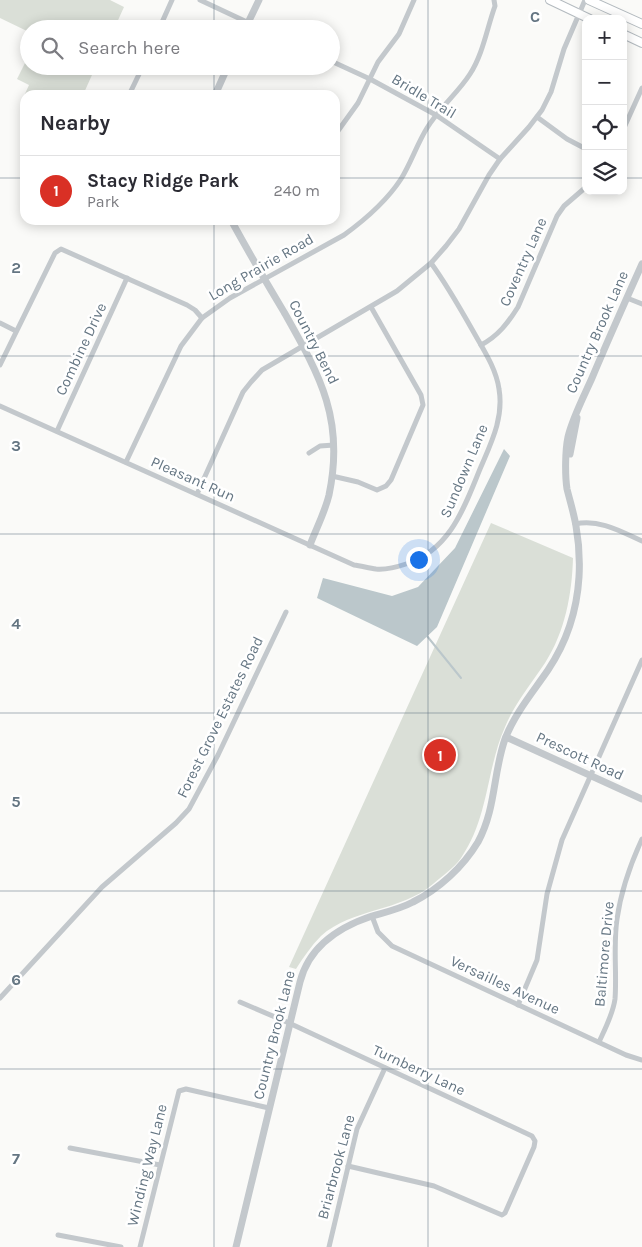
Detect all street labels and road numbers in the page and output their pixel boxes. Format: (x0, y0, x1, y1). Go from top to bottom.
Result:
street label: Bridle Trail (388, 70, 460, 122)
street label: Coventry Lane (495, 215, 551, 309)
street label: Long Prairie Road (205, 230, 317, 304)
street label: Country Brook Lane (562, 268, 632, 396)
street label: Country Bend (285, 297, 343, 387)
street label: Combine Drive (52, 300, 110, 398)
street label: Sundown Lane (436, 422, 492, 520)
street label: Pleasant Run (148, 452, 238, 506)
street label: Forest Grove Estates Road (173, 633, 267, 801)
street label: Prescott Road (533, 728, 627, 784)
street label: Baltimore Drive (590, 900, 618, 1008)
street label: Versailles Avenue (447, 952, 563, 1018)
street label: Country Brook Lane (249, 969, 299, 1101)
street label: Turnberry Lane (370, 1041, 468, 1099)
street label: Winding Way Lane (123, 1102, 171, 1228)
street label: Briarbrook Lane (313, 1113, 359, 1221)

